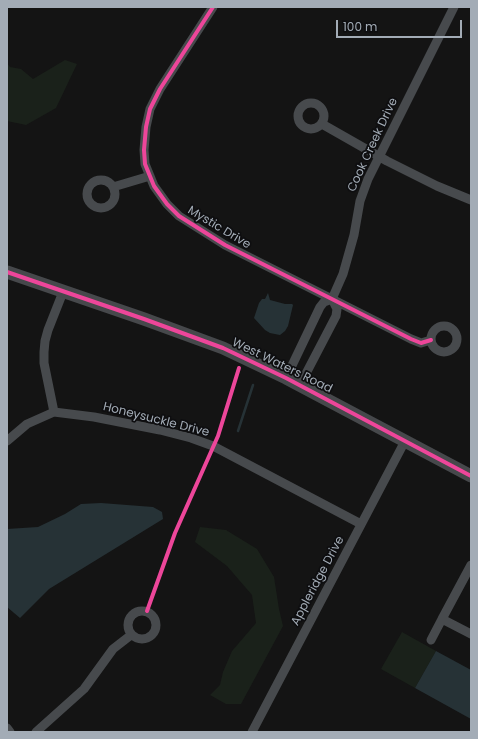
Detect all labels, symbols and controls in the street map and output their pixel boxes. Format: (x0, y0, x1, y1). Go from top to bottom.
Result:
scale bar (338, 12, 464, 38)
text: 100 m (343, 18, 377, 35)
street label: Cook Creek Drive (345, 96, 401, 194)
street label: Mystic Drive (185, 203, 253, 253)
street label: West Waters Road (230, 335, 334, 397)
street label: Honeysuckle Drive (101, 400, 211, 440)
street label: Appleridge Drive (288, 534, 348, 628)

